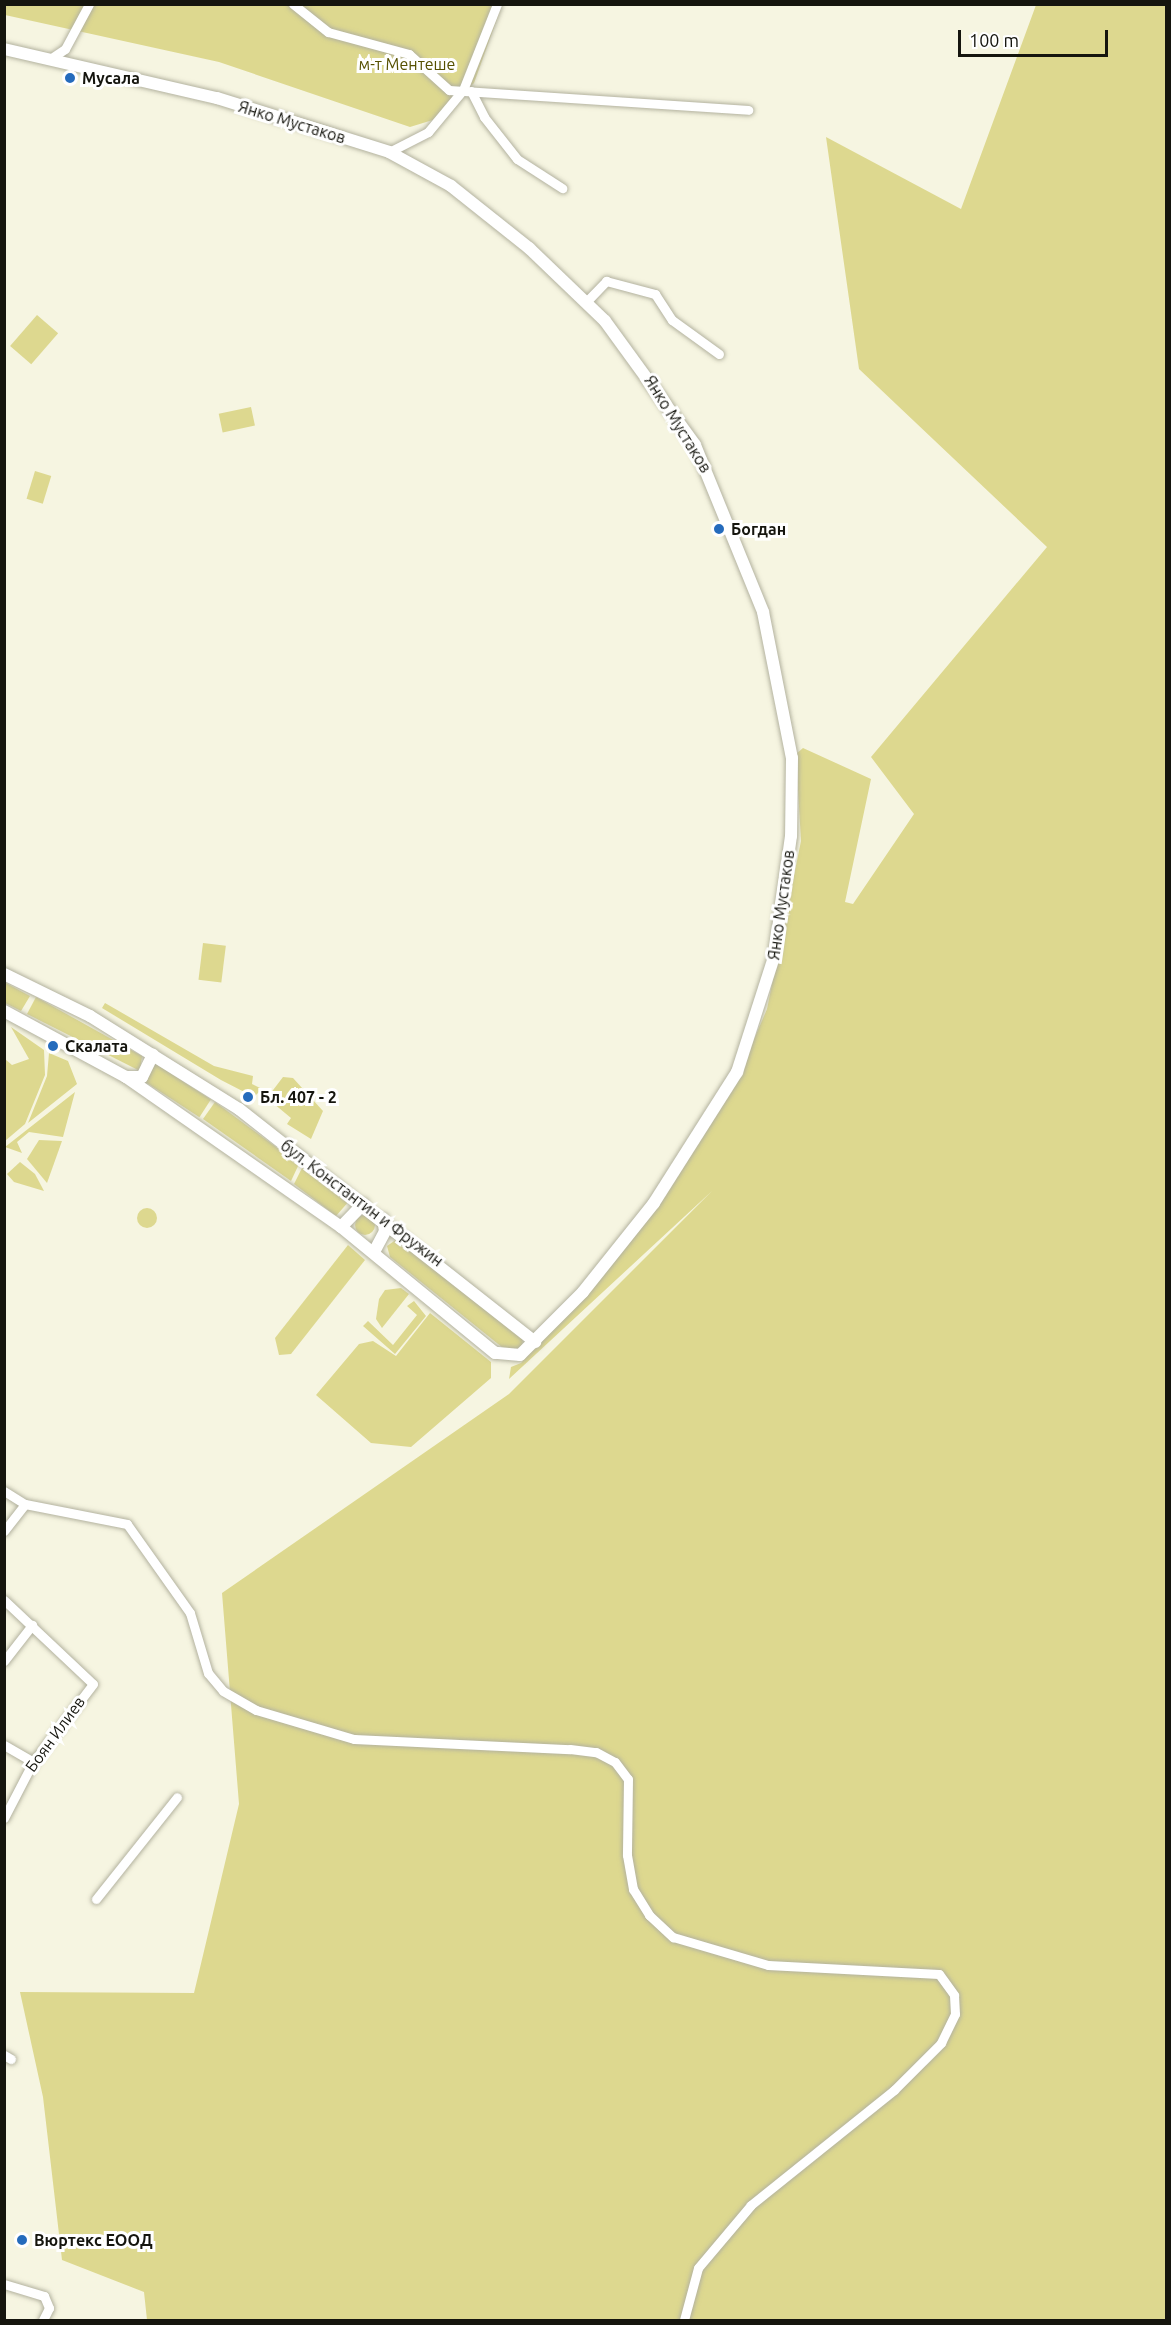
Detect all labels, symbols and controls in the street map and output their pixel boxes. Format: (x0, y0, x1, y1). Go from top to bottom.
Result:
scale bar (961, 18, 1111, 56)
text: 100 m (969, 30, 1019, 50)
park label: м-т Ментeше (359, 54, 455, 74)
place label: Мусала (82, 68, 140, 88)
marker: Мусала (63, 71, 77, 85)
street label: Янко Мустаков (236, 97, 348, 147)
street label: Янко Мустаков (640, 372, 716, 476)
place label: Богдан (731, 519, 786, 539)
marker: Богдан (712, 522, 726, 536)
street label: Янко Мустаков (764, 849, 798, 961)
place label: Скалата (65, 1036, 128, 1056)
marker: Скалата (46, 1039, 60, 1053)
place label: Бл. 407 - 2 (260, 1087, 337, 1107)
marker: Бл. 407 - 2 (241, 1090, 255, 1104)
street label: бул. Константин и Фружин (277, 1136, 447, 1270)
street label: Боян Илиев (21, 1692, 89, 1776)
place label: Вюртекс ЕООД (34, 2230, 153, 2250)
marker: Вюртекс ЕООД (15, 2233, 29, 2247)

